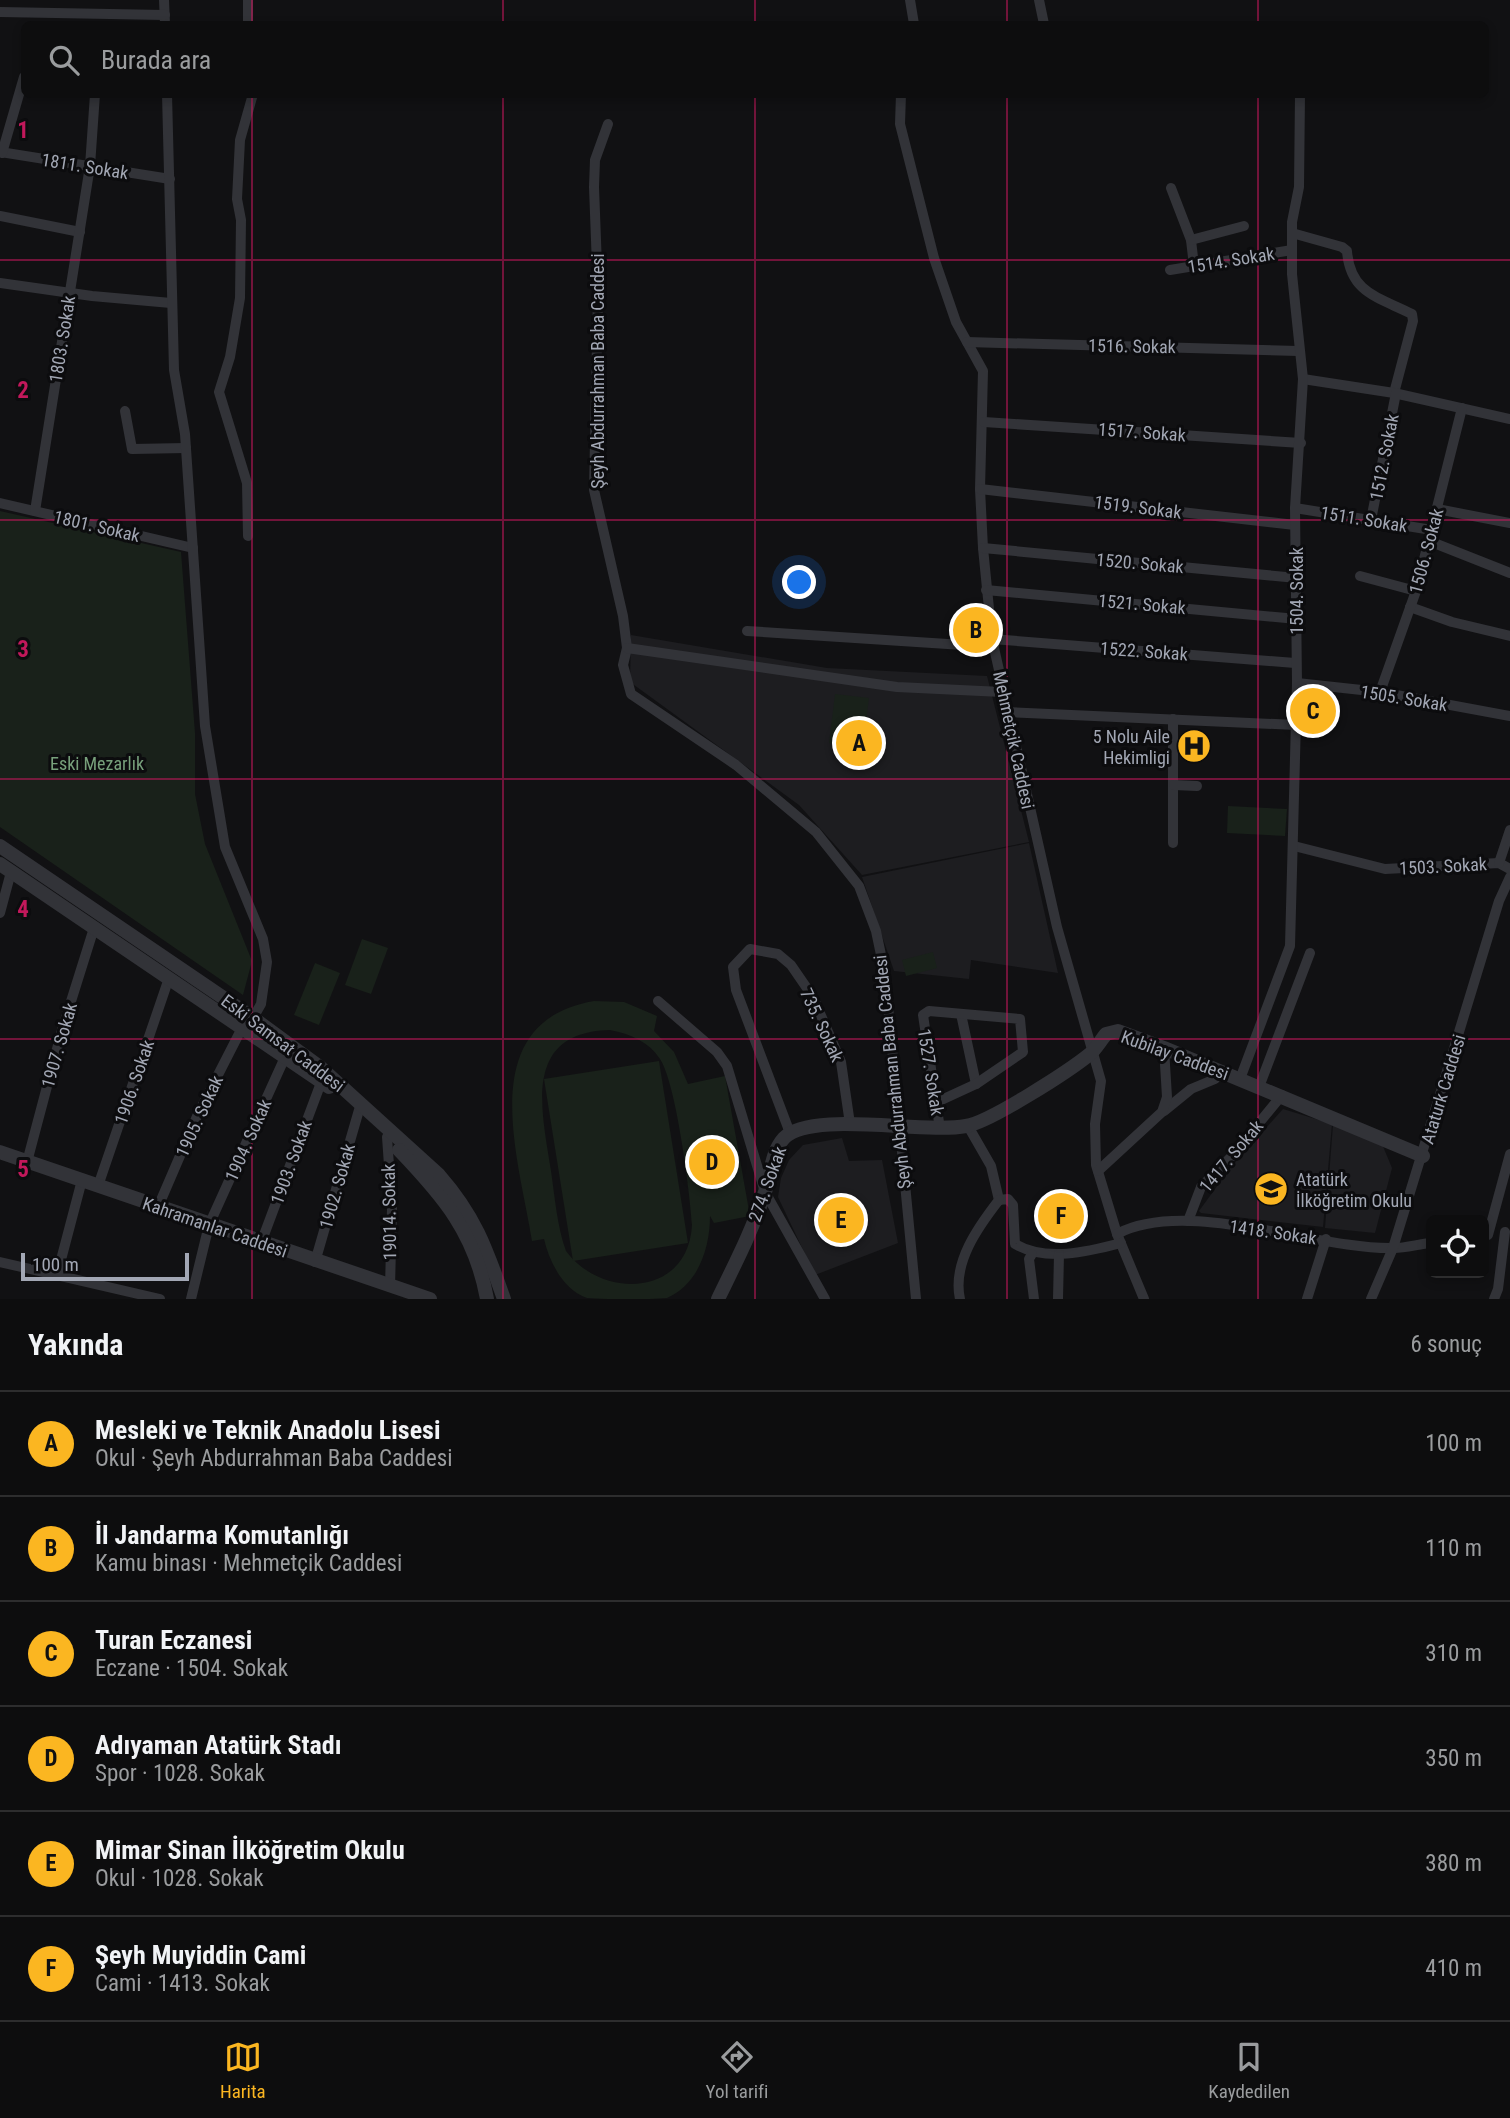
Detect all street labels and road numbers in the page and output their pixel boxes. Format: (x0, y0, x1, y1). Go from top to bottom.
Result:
street label: 1811. Sokak (40, 149, 130, 183)
street label: 1514. Sokak (1186, 243, 1276, 277)
street label: Şeyh Abdurrahman Baba Caddesi (587, 253, 608, 489)
street label: 1803. Sokak (45, 294, 79, 384)
street label: 1516. Sokak (1088, 335, 1176, 357)
street label: 1512. Sokak (1365, 412, 1403, 502)
street label: 1517. Sokak (1098, 418, 1186, 446)
street label: 1519. Sokak (1093, 491, 1183, 523)
street label: 1511. Sokak (1319, 502, 1409, 536)
street label: 1801. Sokak (52, 506, 142, 546)
street label: 1506. Sokak (1405, 506, 1447, 596)
street label: 1504. Sokak (1286, 547, 1307, 635)
street label: 1520. Sokak (1095, 549, 1185, 577)
street label: 1521. Sokak (1097, 590, 1187, 618)
street label: 1522. Sokak (1100, 637, 1188, 665)
street label: Mehmetçik Caddesi (989, 669, 1039, 811)
street label: 1505. Sokak (1359, 681, 1449, 715)
street label: 1503. Sokak (1399, 853, 1487, 879)
street label: Şeyh Abdurrahman Baba Caddesi (869, 954, 915, 1190)
street label: 735. Sokak (796, 985, 848, 1065)
street label: Eski Samsat Caddesi (217, 990, 349, 1096)
street label: 1907. Sokak (37, 1000, 81, 1090)
street label: Kubilay Caddesi (1118, 1026, 1232, 1084)
street label: 1527. Sokak (914, 1027, 948, 1117)
street label: Ataturk Caddesi (1416, 1032, 1470, 1146)
street label: 1906. Sokak (110, 1037, 158, 1127)
street label: 1905. Sokak (171, 1072, 227, 1160)
street label: 1904. Sokak (221, 1096, 275, 1184)
street label: 1417. Sokak (1195, 1116, 1267, 1196)
street label: 1903. Sokak (266, 1117, 316, 1207)
street label: 1902. Sokak (315, 1141, 359, 1231)
street label: 274. Sokak (744, 1143, 790, 1225)
street label: 19014. Sokak (378, 1164, 400, 1260)
street label: Kahramanlar Caddesi (140, 1192, 290, 1262)
street label: 1418. Sokak (1228, 1216, 1318, 1248)

